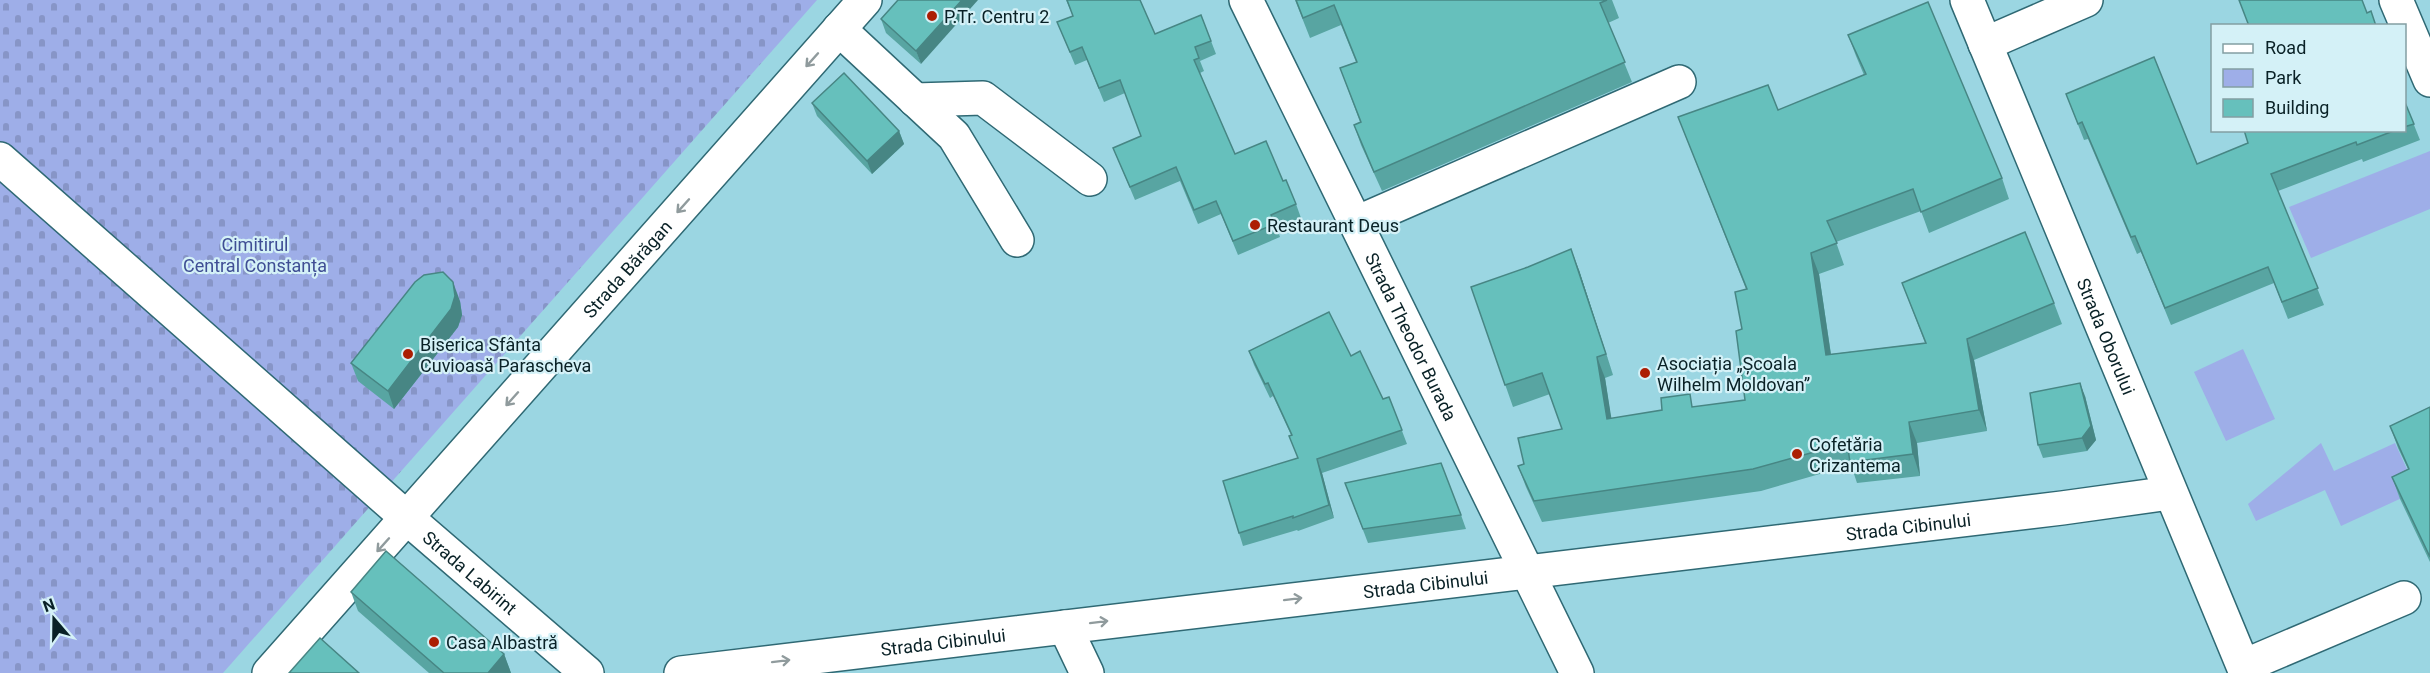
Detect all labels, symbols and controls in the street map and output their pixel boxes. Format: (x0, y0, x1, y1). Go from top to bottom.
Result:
place label: P.Tr. Centru 2 (944, 6, 1049, 27)
marker: P.Tr. Centru 2 (925, 9, 939, 23)
legend (2211, 24, 2406, 132)
text: Road (2265, 37, 2306, 58)
one-way arrow (805, 52, 819, 67)
text: Park (2265, 67, 2302, 88)
text: Building (2265, 97, 2329, 118)
one-way arrow (676, 198, 690, 213)
place label: Restaurant Deus (1267, 215, 1399, 236)
street label: Strada Bărăgan (578, 216, 676, 322)
marker: Restaurant Deus (1248, 218, 1262, 232)
park label: Cimitirul Central Constanța (183, 234, 327, 277)
street label: Strada Theodor Burada (1361, 249, 1462, 424)
street label: Strada Oborului (2073, 275, 2140, 398)
place label: Biserica Sfânta Cuvioasă Parascheva (420, 334, 591, 376)
marker: Biserica Sfânta Cuvioasă Parascheva (401, 347, 415, 361)
place label: Asociația „Școala Wilhelm Moldovan” (1657, 353, 1810, 395)
marker: Asociația „Școala Wilhelm Moldovan” (1638, 366, 1652, 380)
one-way arrow (505, 391, 519, 406)
place label: Cofetăria Crizantema (1809, 434, 1901, 476)
marker: Cofetăria Crizantema (1790, 447, 1804, 461)
street label: Strada Cibinului (1845, 508, 1972, 544)
street label: Strada Labirint (419, 526, 521, 619)
one-way arrow (376, 537, 390, 552)
street label: Strada Cibinului (1362, 566, 1489, 602)
north arrow (24, 589, 84, 649)
one-way arrow (1282, 594, 1302, 605)
text: N (40, 595, 58, 616)
one-way arrow (1089, 617, 1109, 628)
street label: Strada Cibinului (879, 624, 1007, 660)
place label: Casa Albastră (446, 632, 558, 653)
marker: Casa Albastră (427, 635, 441, 649)
one-way arrow (770, 655, 790, 666)

